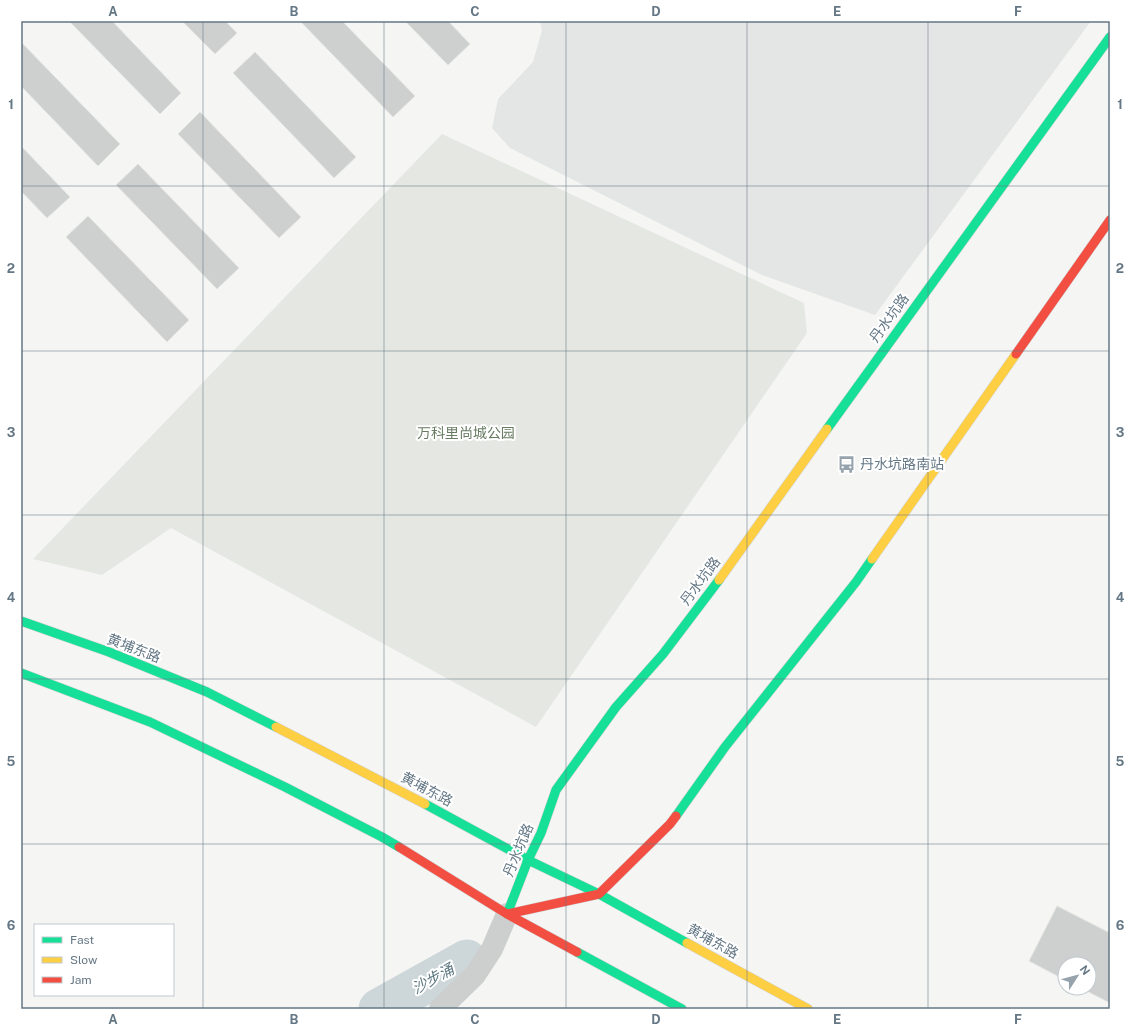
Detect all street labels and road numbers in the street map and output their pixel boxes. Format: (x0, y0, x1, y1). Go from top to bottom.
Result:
street label: 丹水坑路 (866, 291, 912, 345)
street label: 丹水坑路 (677, 554, 723, 608)
street label: 黄埔东路 (105, 630, 163, 666)
street label: 黄埔东路 (399, 769, 455, 809)
street label: 丹水坑路 (500, 821, 536, 879)
street label: 黄埔东路 (685, 920, 741, 962)

